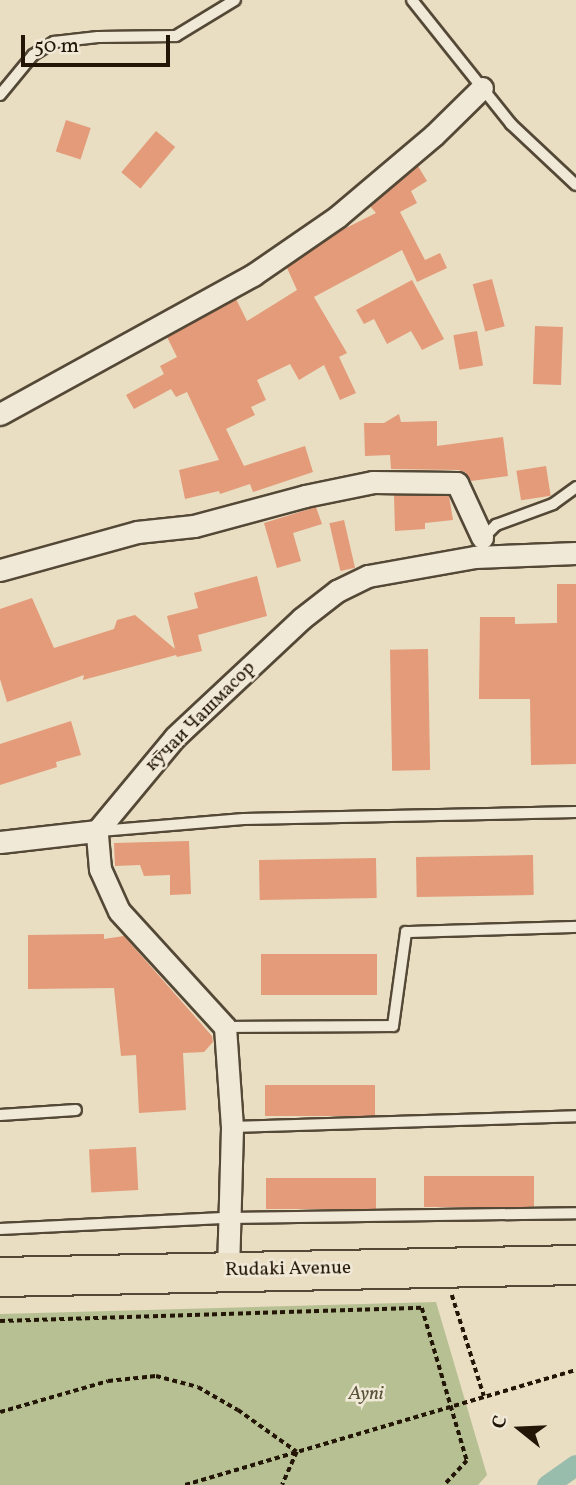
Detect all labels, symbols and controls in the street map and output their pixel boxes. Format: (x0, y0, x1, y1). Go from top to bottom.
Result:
scale bar (24, 21, 173, 65)
text: 50 m (34, 32, 79, 61)
street label: кӯчаи Чашмасор (141, 657, 261, 777)
street label: Rudaki Avenue (225, 1258, 351, 1282)
park label: Ayni (348, 1384, 384, 1406)
north arrow (485, 1394, 555, 1464)
text: С (486, 1413, 514, 1432)

